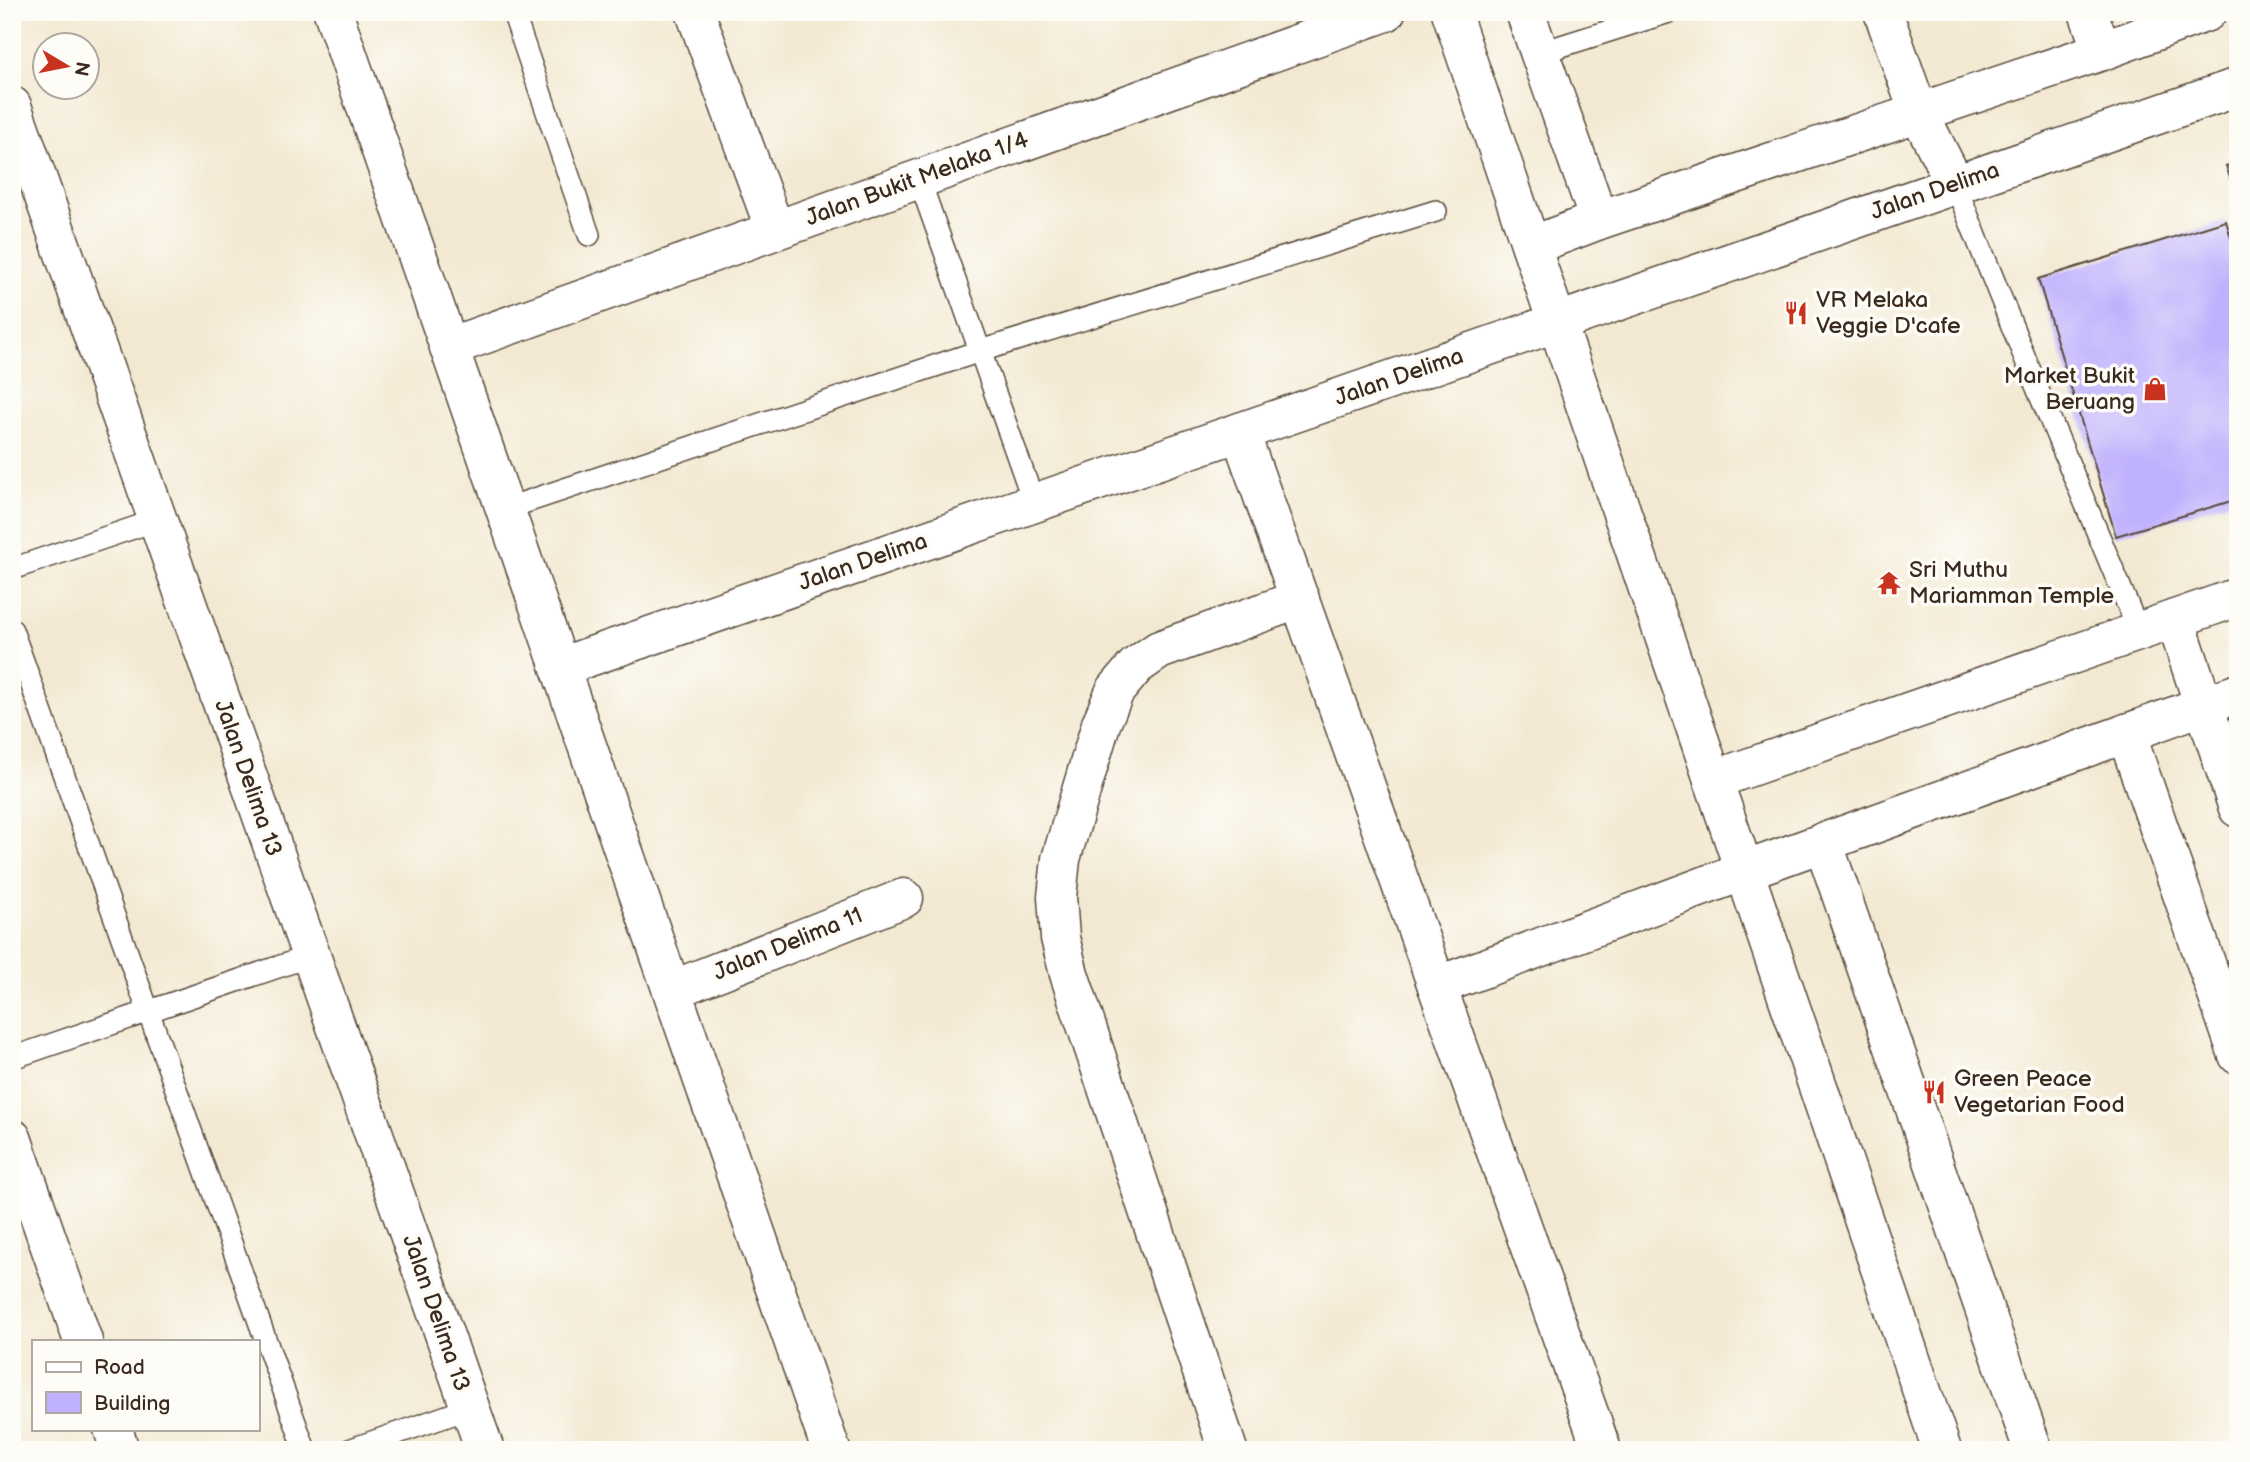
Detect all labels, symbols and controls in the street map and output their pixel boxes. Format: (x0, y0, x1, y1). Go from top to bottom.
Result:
north arrow (32, 32, 102, 102)
text: N (69, 60, 94, 78)
street label: Jalan Bukit Melaka 1/4 (802, 126, 1032, 232)
street label: Jalan Delima (1867, 156, 2003, 226)
place label: VR Melaka Veggie D'cafe (1816, 286, 1961, 340)
restaurant icon: VR Melaka Veggie D'cafe (1782, 299, 1810, 327)
street label: Jalan Delima (1331, 342, 1467, 412)
place label: Market Bukit Beruang (2004, 362, 2135, 416)
shop icon: Market Bukit Beruang (2141, 375, 2169, 403)
street label: Jalan Delima (795, 527, 931, 597)
place label: Sri Muthu Mariamman Temple (1909, 556, 2114, 610)
temple icon: Sri Muthu Mariamman Temple (1875, 569, 1903, 597)
street label: Jalan Delima 13 (208, 696, 288, 860)
street label: Jalan Delima 11 (709, 901, 867, 987)
place label: Green Peace Vegetarian Food (1954, 1065, 2125, 1119)
restaurant icon: Green Peace Vegetarian Food (1920, 1078, 1948, 1106)
street label: Jalan Delima 13 (396, 1231, 476, 1395)
legend (32, 1340, 259, 1430)
text: Road (94, 1355, 145, 1380)
text: Building (94, 1391, 170, 1416)

